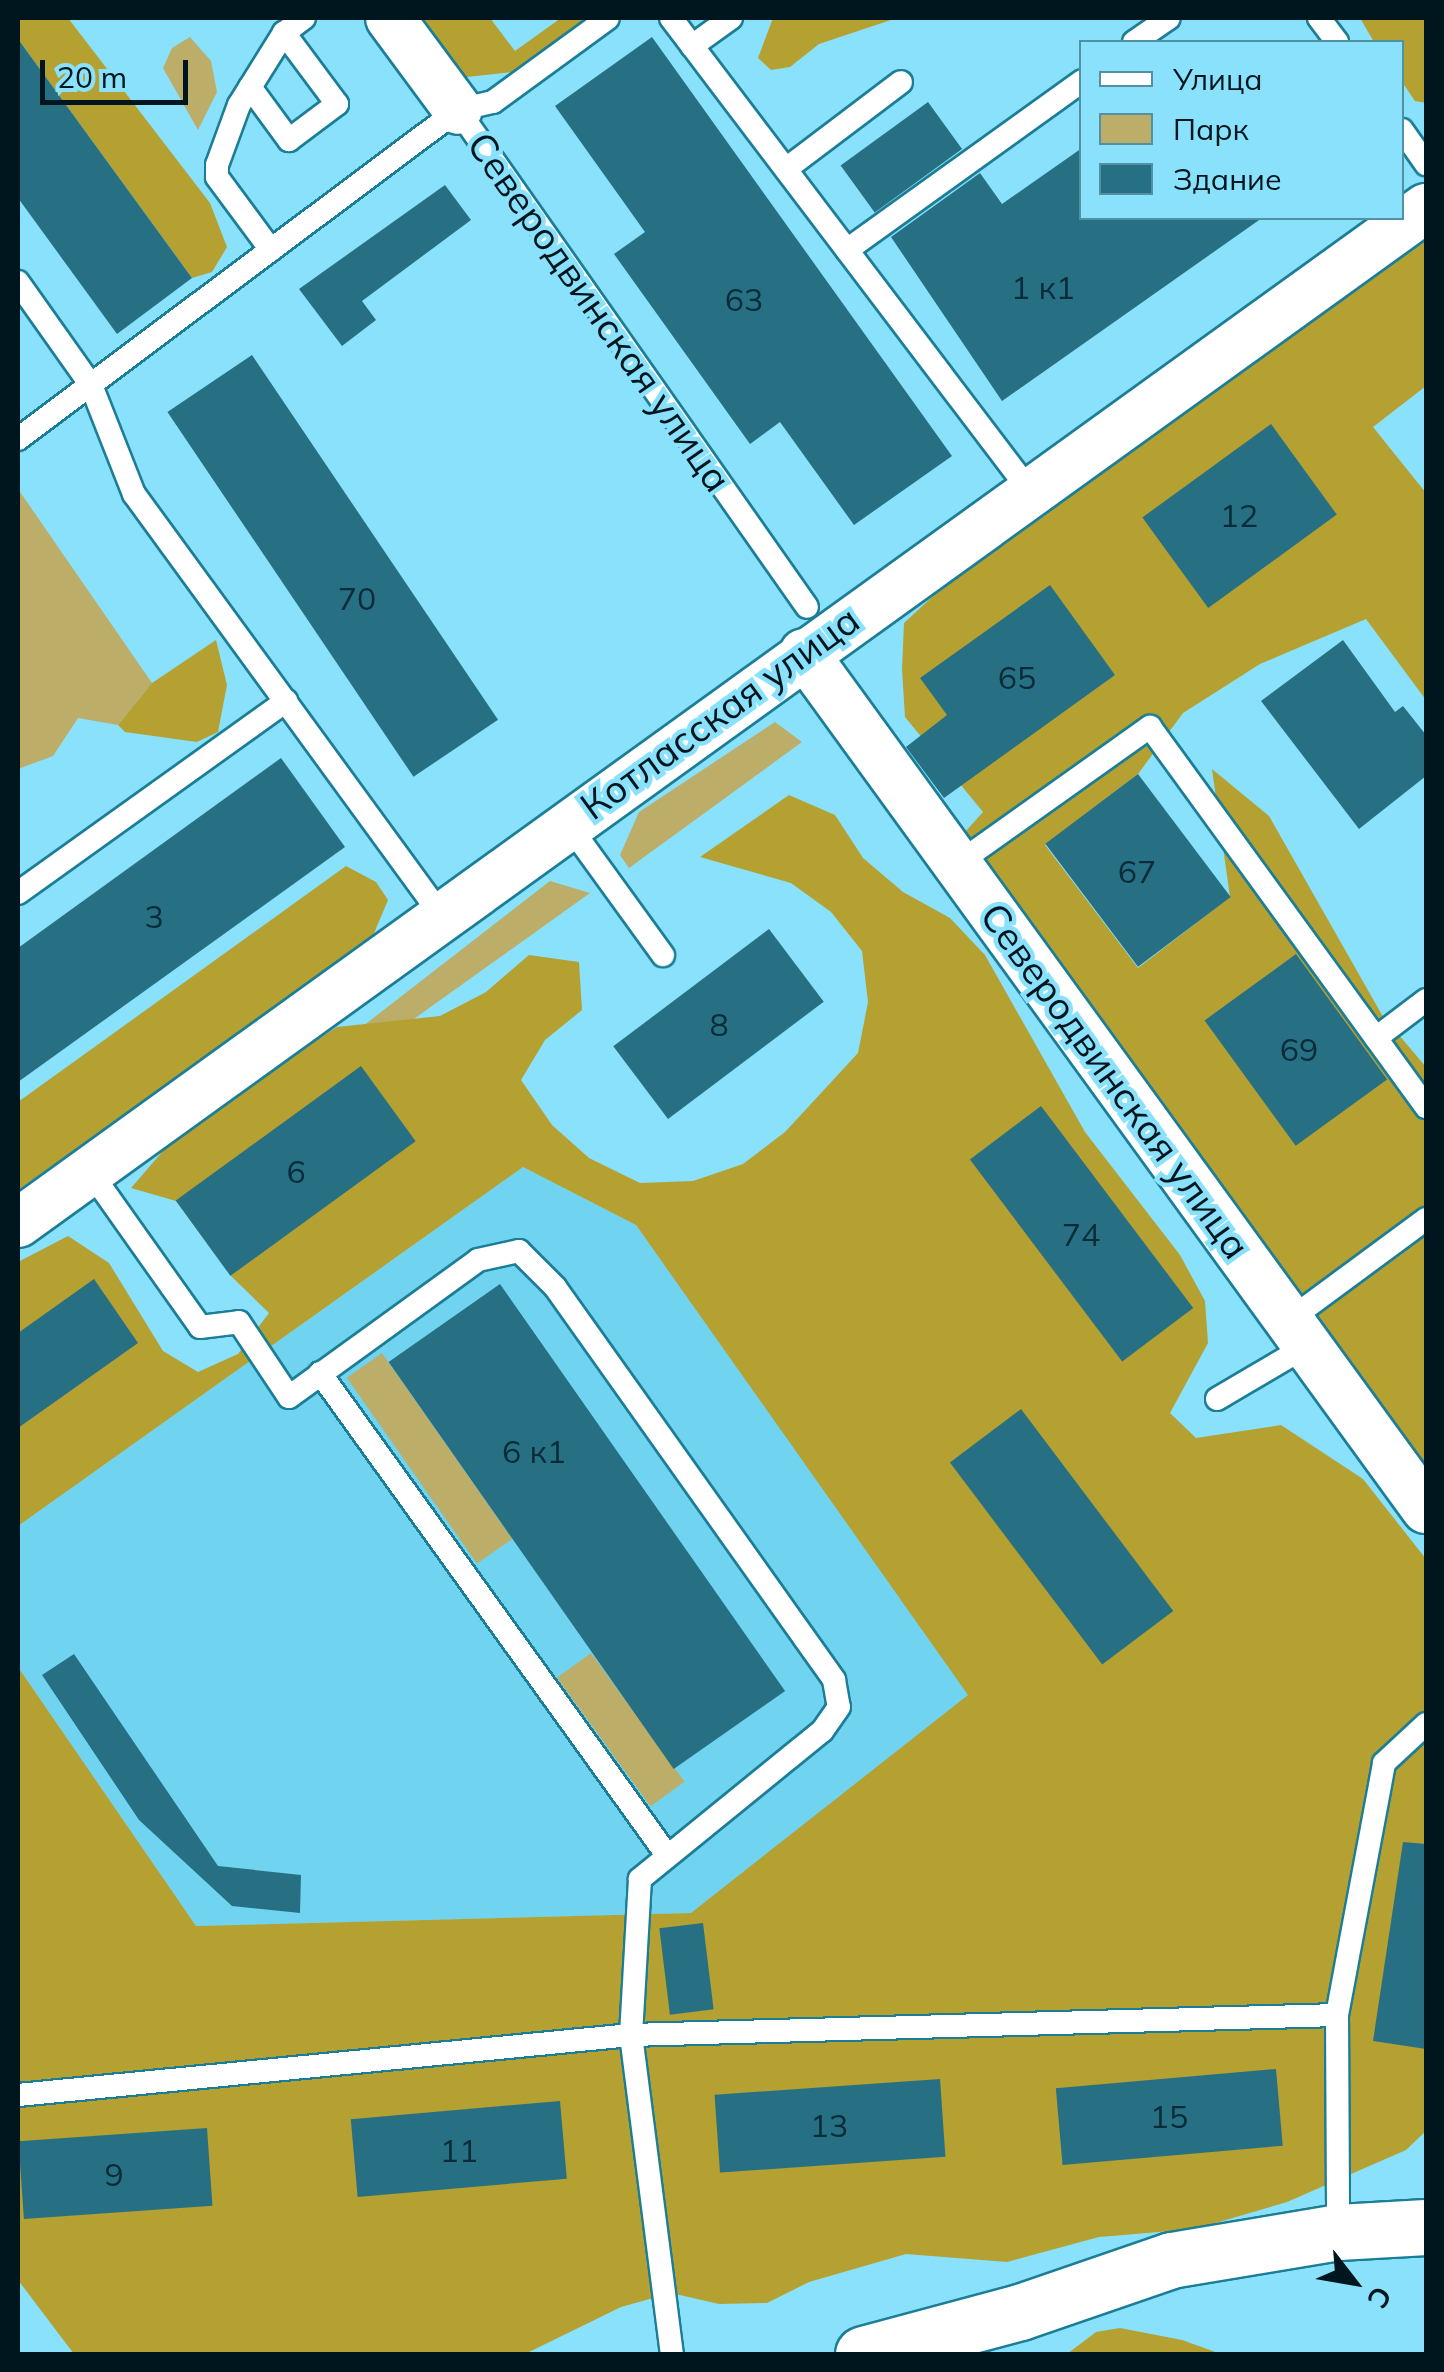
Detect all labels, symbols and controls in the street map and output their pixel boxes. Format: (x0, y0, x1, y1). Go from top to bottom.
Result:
scale bar (45, 40, 192, 102)
legend (1079, 40, 1404, 220)
text: 20 m (57, 58, 127, 96)
text: Улица (1173, 60, 1263, 98)
text: Парк (1173, 110, 1249, 148)
street label: Северодвинская улица (458, 124, 740, 500)
text: Здание (1173, 160, 1282, 198)
house number: 1 к1 (1011, 268, 1075, 306)
house number: 63 (725, 280, 763, 318)
house number: 12 (1220, 496, 1258, 534)
house number: 70 (338, 579, 376, 617)
street label: Котласская улица (572, 597, 868, 829)
house number: 65 (998, 658, 1036, 696)
house number: 67 (1118, 852, 1156, 890)
street label: Северодвинская улица (971, 894, 1259, 1268)
house number: 3 (144, 897, 164, 935)
house number: 8 (709, 1005, 729, 1043)
house number: 69 (1280, 1030, 1318, 1068)
house number: 6 (286, 1152, 306, 1190)
house number: 74 (1062, 1215, 1100, 1253)
house number: 6 к1 (502, 1432, 566, 1470)
house number: 15 (1150, 2097, 1188, 2135)
house number: 13 (810, 2106, 848, 2144)
house number: 11 (440, 2131, 478, 2169)
house number: 9 (104, 2155, 124, 2193)
north arrow (1304, 2232, 1404, 2332)
text: С (1360, 2280, 1400, 2315)

